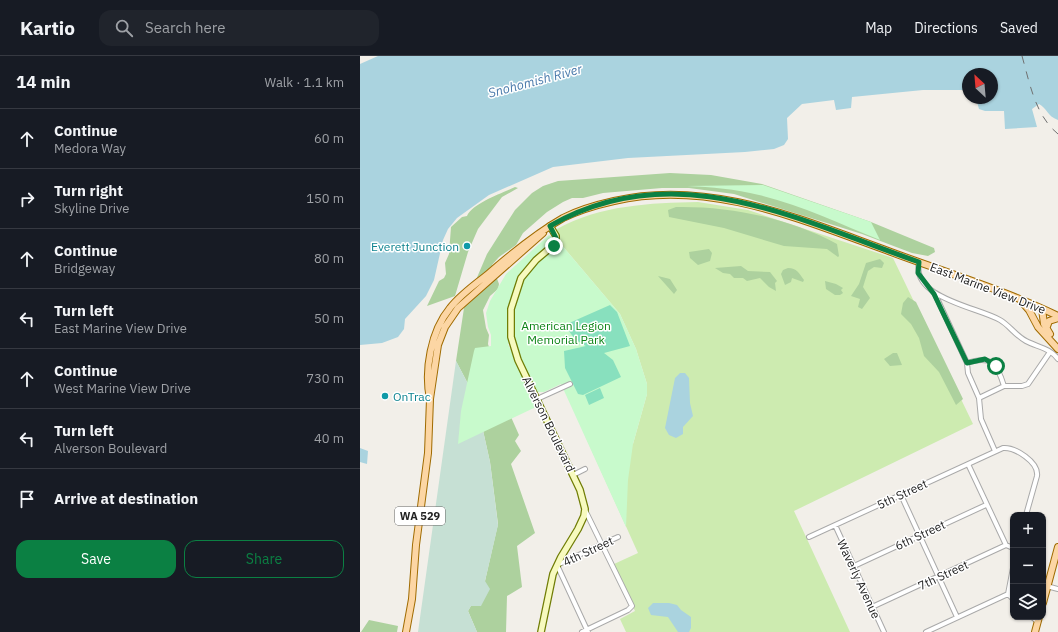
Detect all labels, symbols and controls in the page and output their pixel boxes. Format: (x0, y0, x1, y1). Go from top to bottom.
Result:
search box (99, 10, 379, 46)
text: Kartio (20, 16, 75, 40)
icon: search (113, 17, 135, 39)
text: Search here (145, 18, 225, 37)
text: Map (865, 19, 892, 37)
text: Directions (914, 19, 978, 37)
text: Saved (1000, 19, 1038, 37)
water label: Snohomish River (486, 60, 585, 102)
north arrow (962, 68, 998, 104)
text: 14 min (16, 71, 71, 93)
text: Walk · 1.1 km (264, 74, 344, 91)
text: Continue (54, 121, 118, 140)
icon: ahead (16, 128, 38, 150)
text: 60 m (314, 130, 344, 147)
text: Medora Way (54, 140, 126, 157)
text: Turn right (54, 181, 123, 200)
icon: right (16, 188, 38, 210)
text: 150 m (306, 190, 344, 207)
text: Skyline Drive (54, 200, 129, 217)
route end (545, 237, 563, 255)
place label: Everett Junction (371, 239, 459, 254)
text: Continue (54, 241, 118, 260)
marker: Everett Junction (462, 241, 472, 251)
icon: ahead (16, 248, 38, 270)
text: 80 m (314, 250, 344, 267)
street label: East Marine View Drive (928, 259, 1048, 317)
text: Bridgeway (54, 260, 115, 277)
text: Turn left (54, 301, 114, 320)
icon: left (16, 308, 38, 330)
text: 50 m (314, 310, 344, 327)
park label: American Legion Memorial Park (521, 318, 611, 347)
text: East Marine View Drive (54, 320, 187, 337)
route start (987, 357, 1005, 375)
text: Continue (54, 361, 118, 380)
icon: ahead (16, 368, 38, 390)
text: 730 m (306, 370, 344, 387)
street label: Alverson Boulevard (519, 374, 579, 474)
text: West Marine View Drive (54, 380, 191, 397)
place label: OnTrac (393, 389, 431, 404)
marker: OnTrac (380, 391, 390, 401)
text: Turn left (54, 421, 114, 440)
icon: left (16, 428, 38, 450)
text: 40 m (314, 430, 344, 447)
text: Alverson Boulevard (54, 440, 167, 457)
street label: 5th Street (874, 476, 930, 512)
icon: arrive (16, 488, 38, 510)
text: Arrive at destination (54, 489, 198, 508)
road number: WA 529 (395, 507, 445, 525)
map controls (1010, 512, 1046, 620)
button: + (1010, 512, 1046, 548)
street label: 6th Street (892, 517, 948, 553)
street label: 4th Street (560, 533, 616, 569)
street label: Waverly Avenue (834, 537, 884, 621)
button: Save (16, 540, 176, 578)
button: Share (184, 540, 344, 578)
button: − (1010, 548, 1046, 584)
street label: 7th Street (915, 557, 971, 593)
button: layers (1010, 584, 1046, 620)

